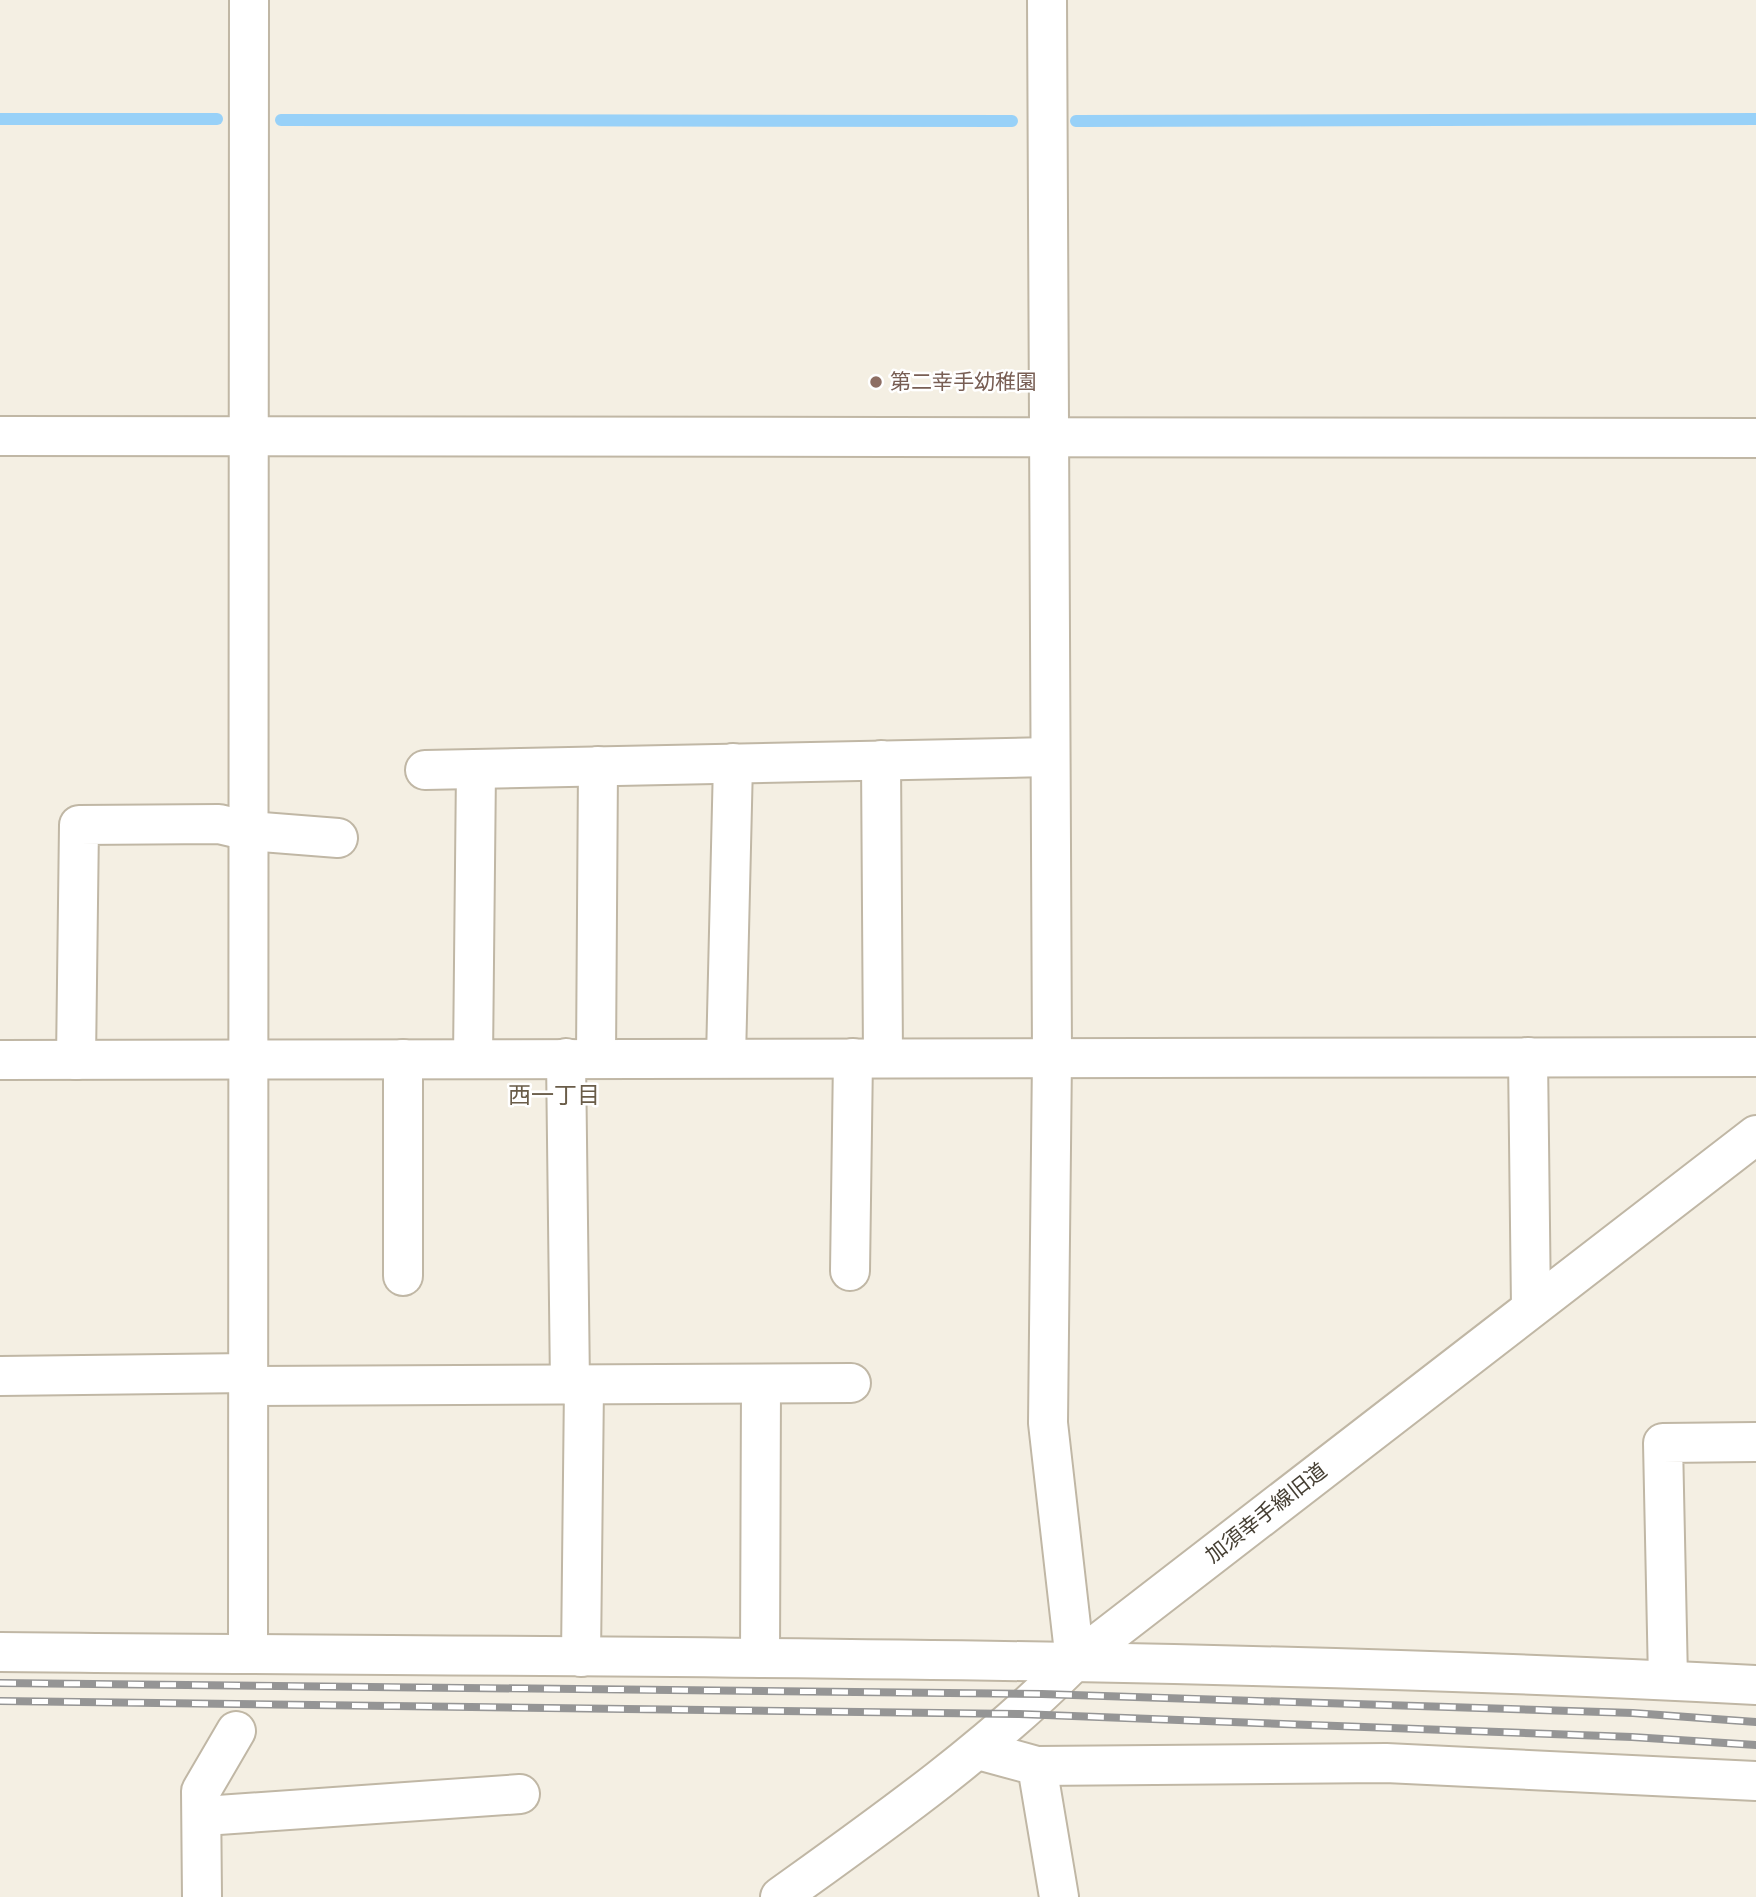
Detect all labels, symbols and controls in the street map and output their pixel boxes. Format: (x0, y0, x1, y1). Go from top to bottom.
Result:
place label: 第二幸手幼稚園 (890, 370, 1037, 394)
marker: 第二幸手幼稚園 (868, 374, 884, 390)
district label: 西一丁目 (508, 1082, 600, 1109)
street label: 加須幸手線旧道 (1201, 1458, 1331, 1568)

